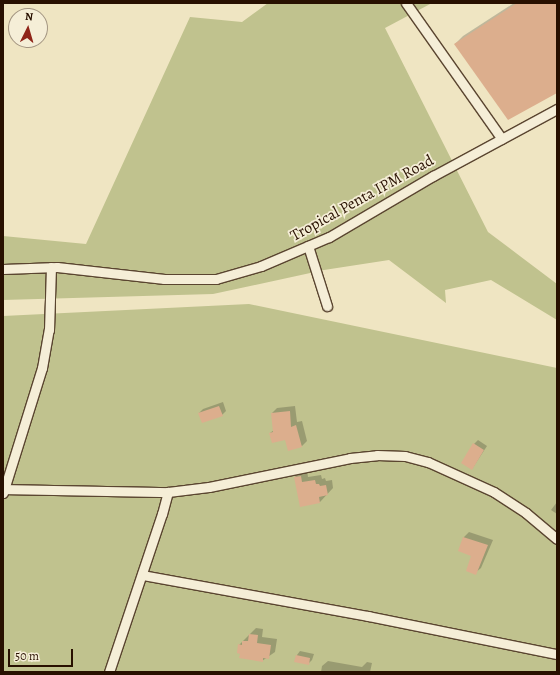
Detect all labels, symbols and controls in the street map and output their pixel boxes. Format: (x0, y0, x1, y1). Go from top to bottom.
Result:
north arrow (8, 8, 48, 48)
text: N (24, 9, 34, 24)
street label: Tropical Penta IPM Road (287, 151, 437, 245)
scale bar (10, 641, 75, 667)
text: 50 m (15, 648, 39, 664)

